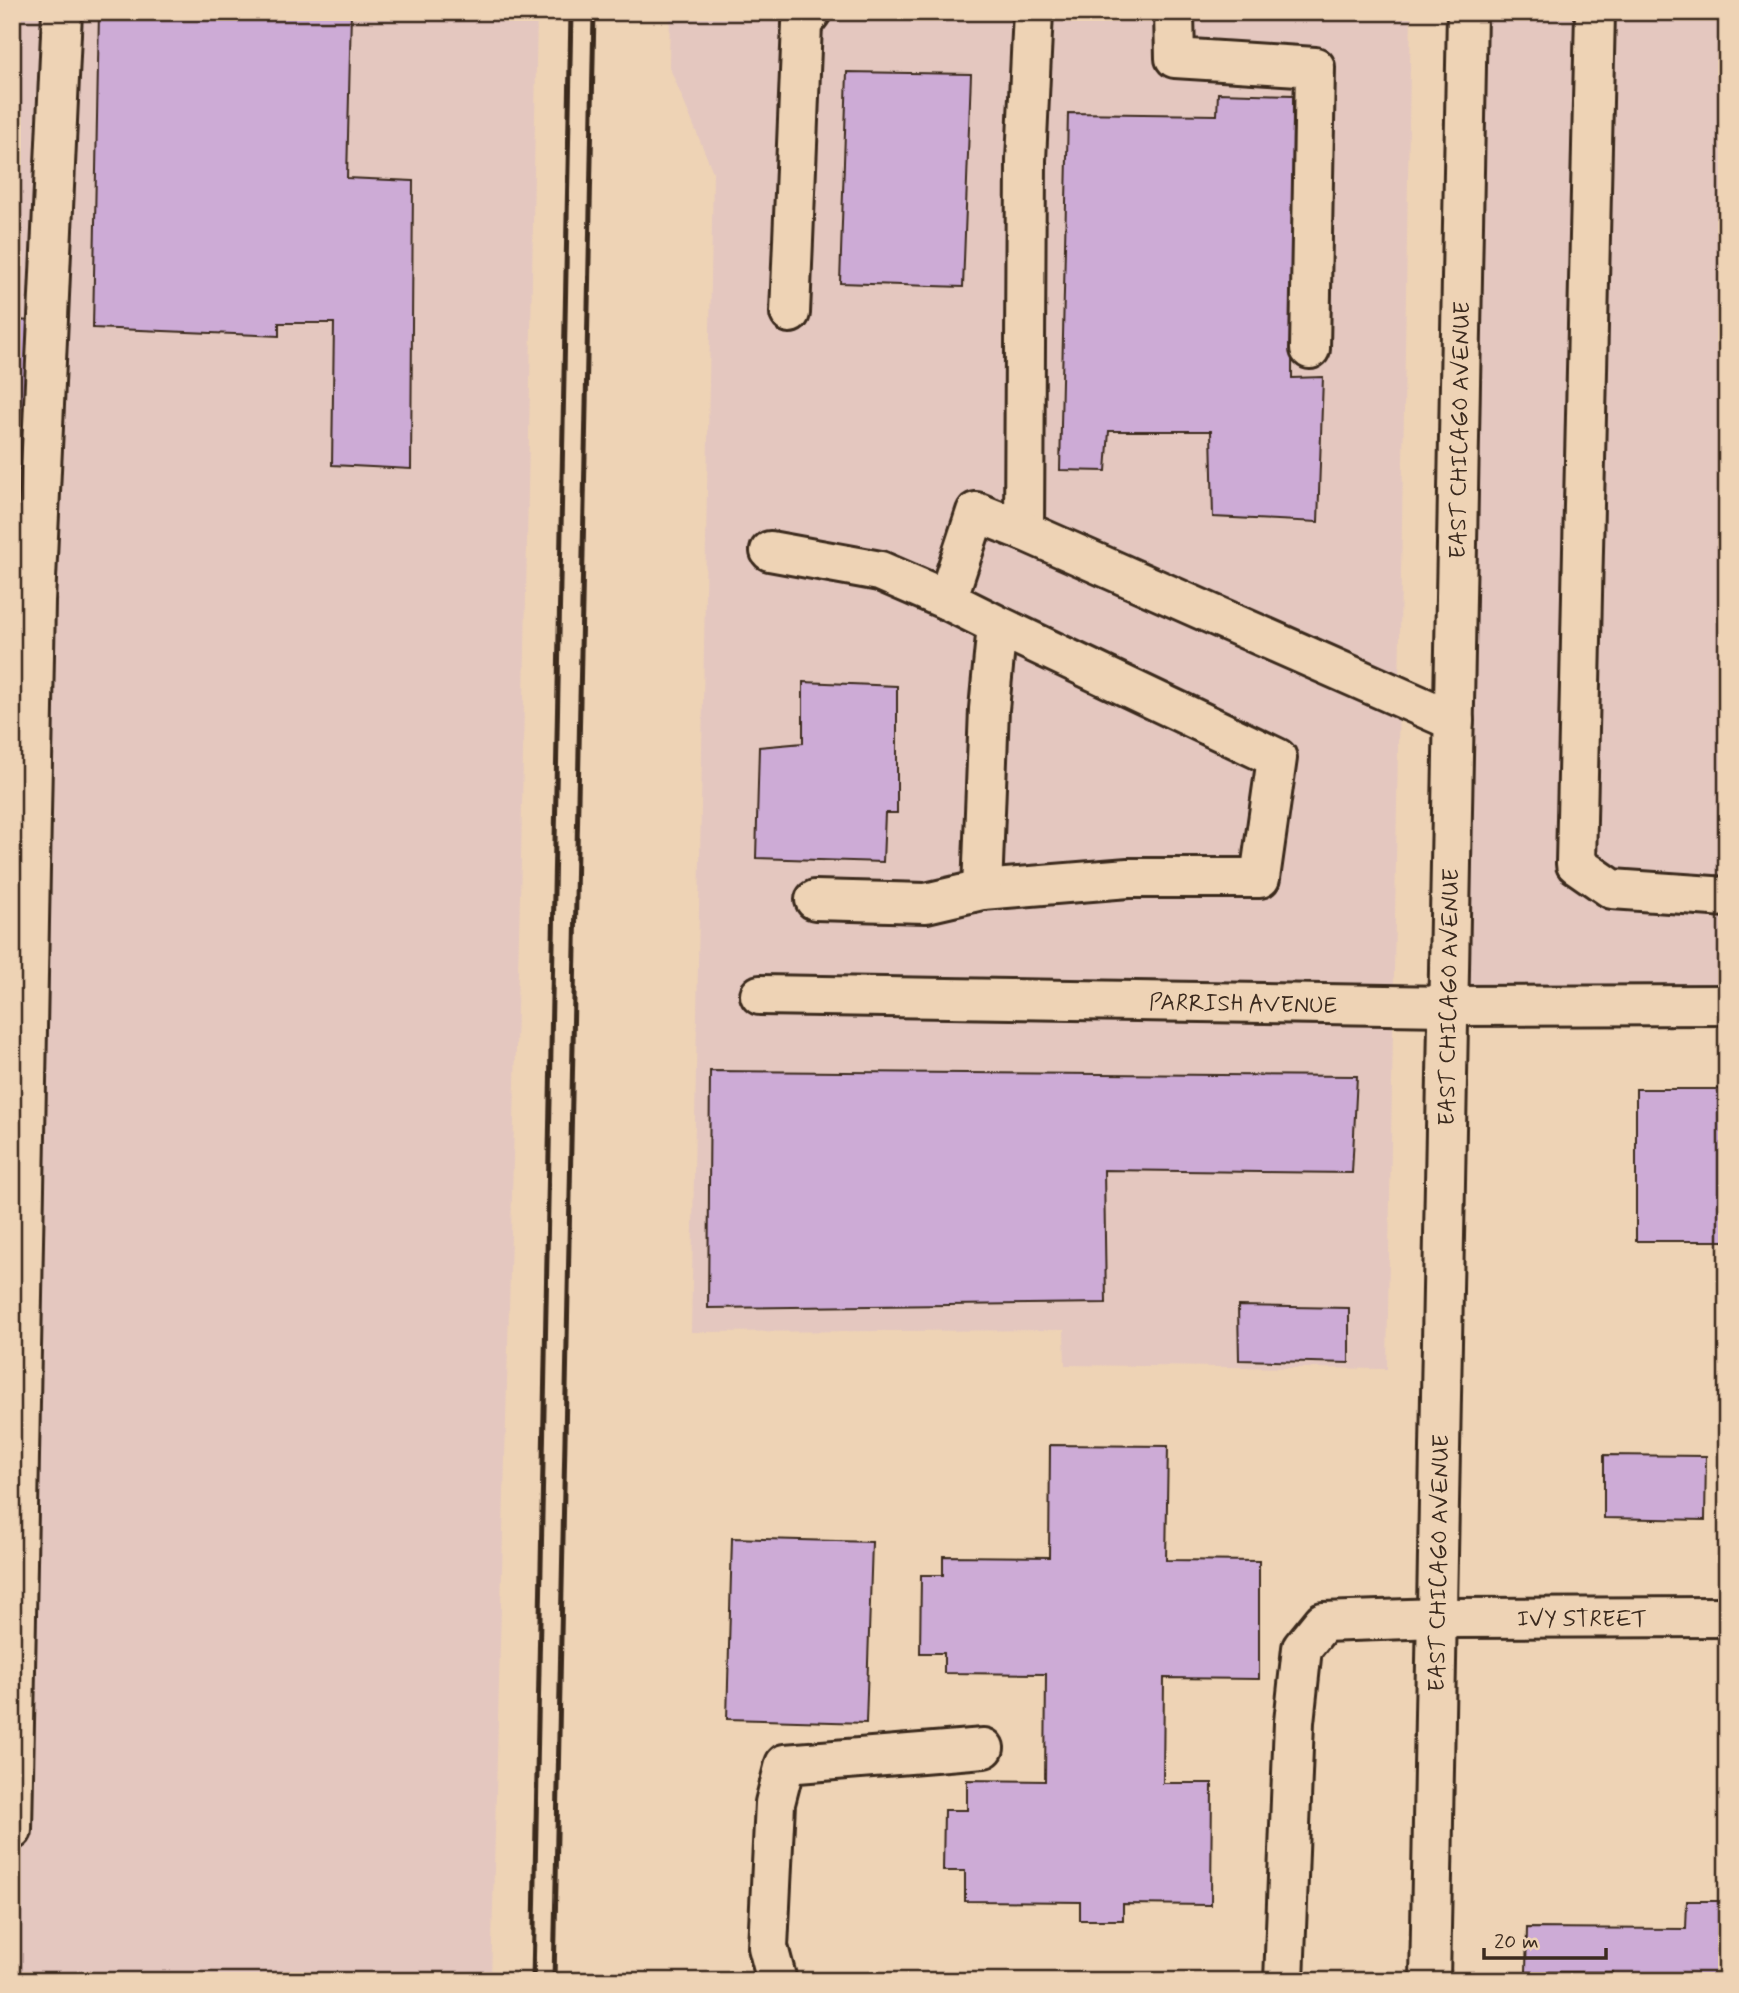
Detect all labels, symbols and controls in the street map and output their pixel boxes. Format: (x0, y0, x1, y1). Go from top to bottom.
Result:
street label: EAST CHICAGO AVENUE (1444, 301, 1478, 559)
street label: EAST CHICAGO AVENUE (1433, 868, 1467, 1126)
street label: PARRISH AVENUE (1149, 988, 1337, 1022)
street label: EAST CHICAGO AVENUE (1423, 1434, 1457, 1692)
street label: IVY STREET (1517, 1605, 1647, 1635)
scale bar (1484, 1916, 1606, 1960)
text: 20 m (1494, 1928, 1539, 1956)

